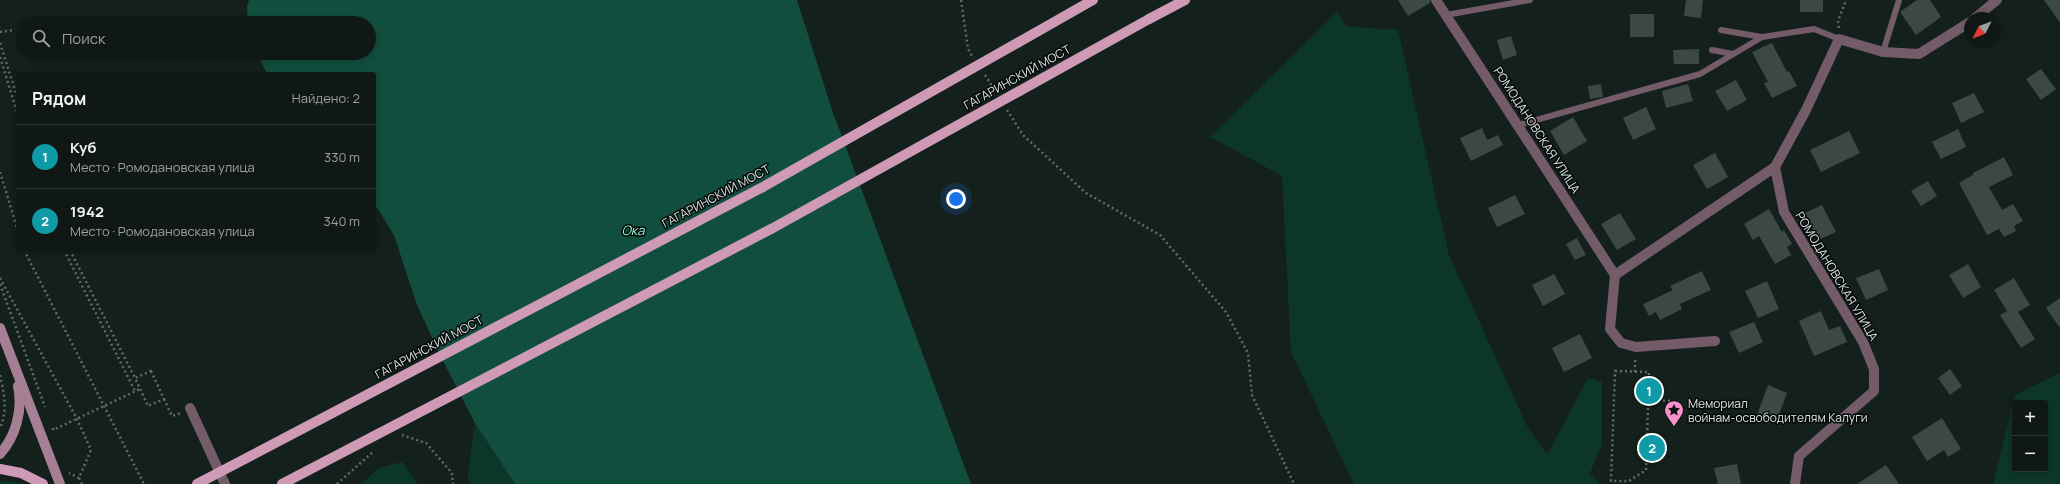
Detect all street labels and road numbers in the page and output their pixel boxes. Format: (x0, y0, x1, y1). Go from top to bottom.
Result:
street label: ГАГАРИНСКИЙ МОСТ (960, 40, 1074, 114)
street label: РОМОДАНОВСКАЯ УЛИЦА (1490, 63, 1585, 197)
street label: ГАГАРИНСКИЙ МОСТ (659, 160, 774, 232)
street label: РОМОДАНОВСКАЯ УЛИЦА (1792, 208, 1883, 344)
street label: ГАГАРИНСКИЙ МОСТ (372, 311, 487, 383)

